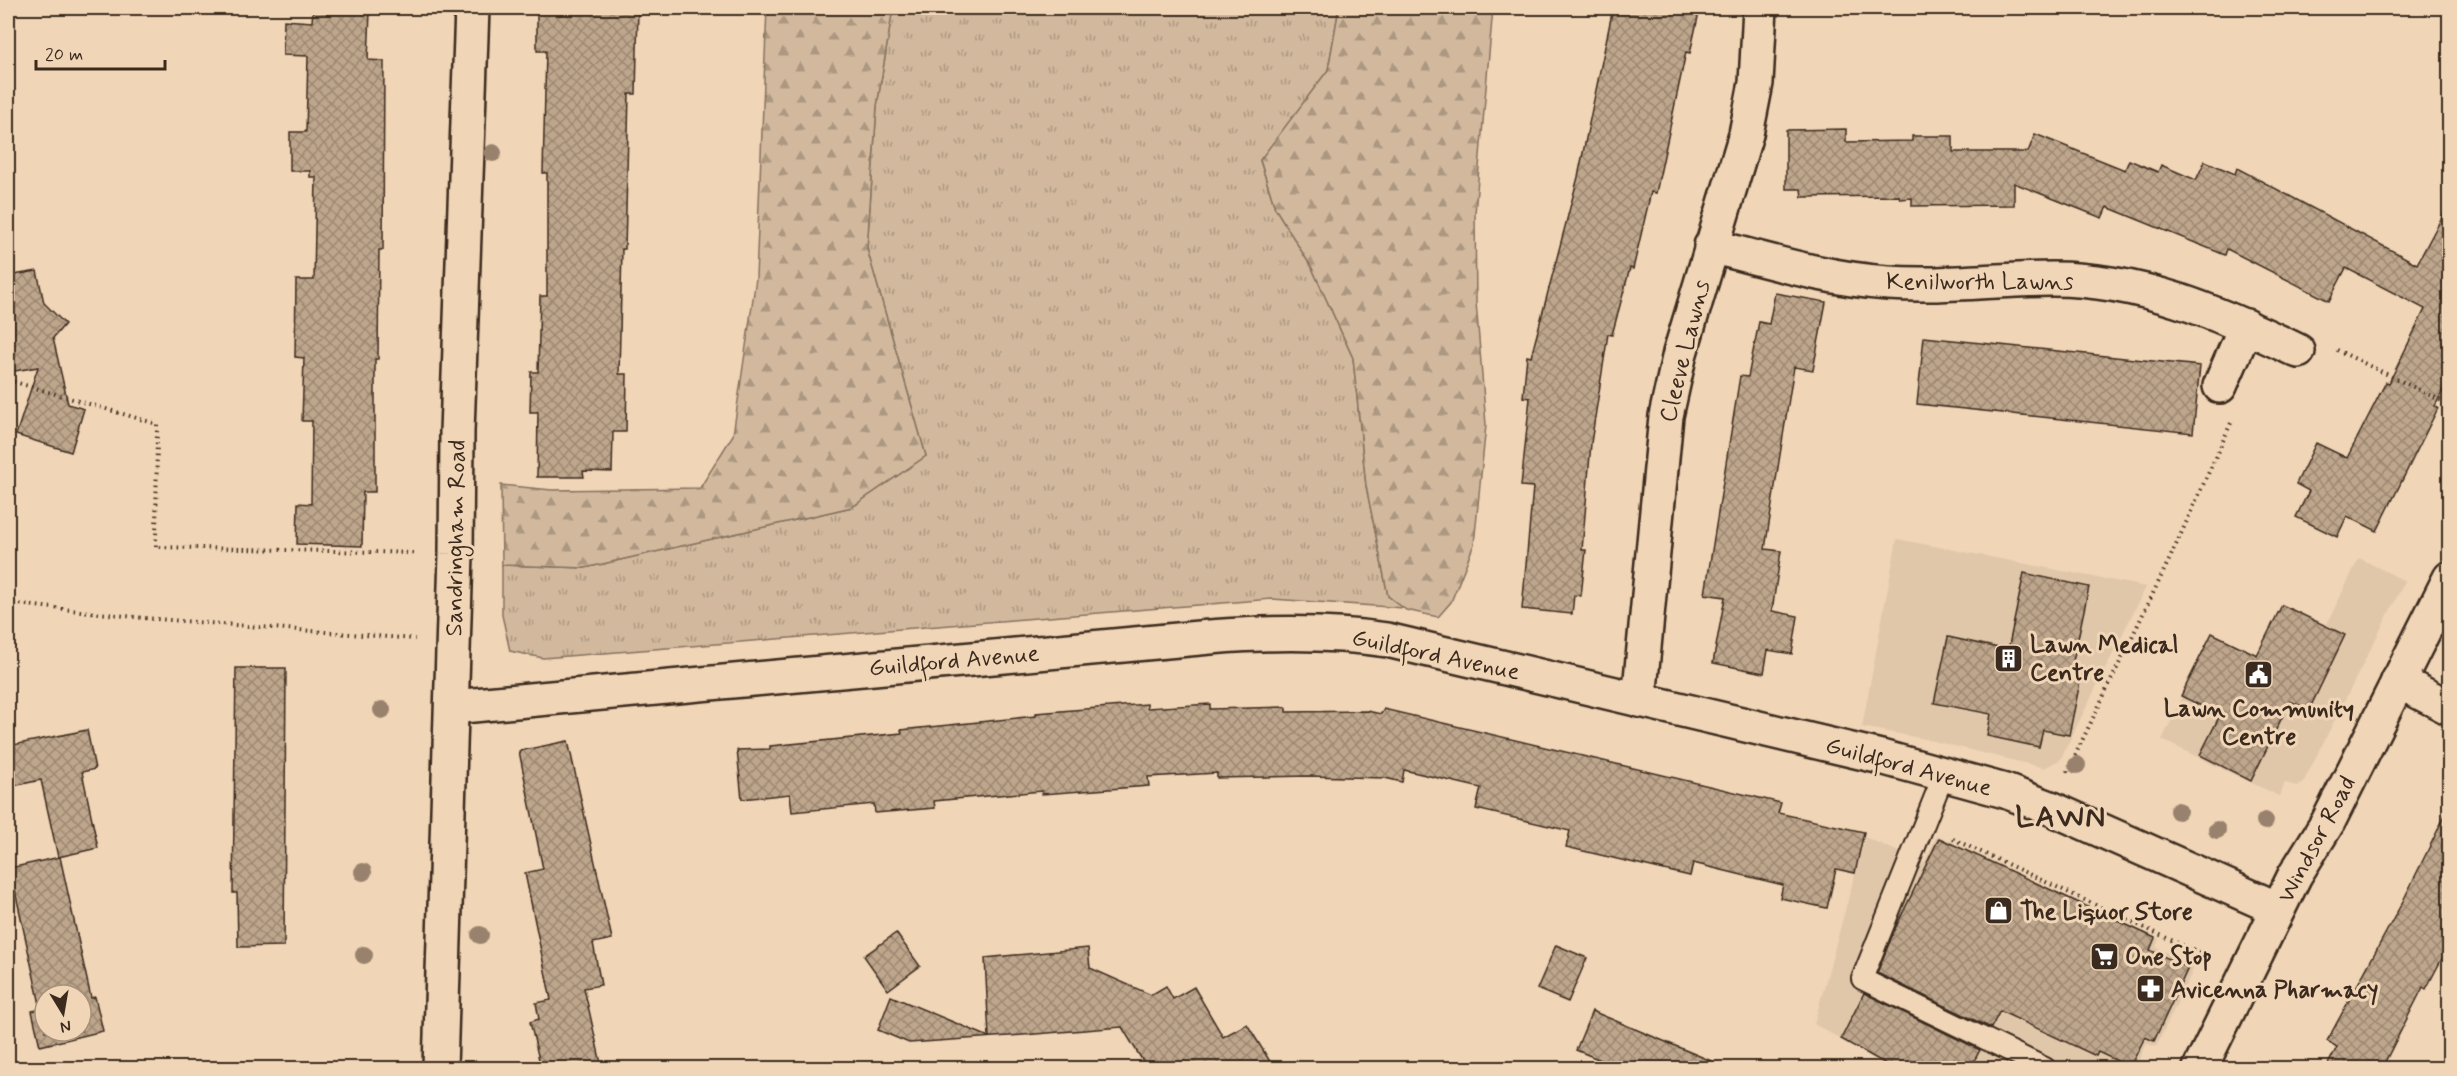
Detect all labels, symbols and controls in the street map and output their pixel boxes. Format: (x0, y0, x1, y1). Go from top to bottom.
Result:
scale bar (36, 33, 165, 71)
text: 20 m (45, 43, 83, 67)
street label: Kenilworth Lawns (1886, 267, 2074, 298)
street label: Cleeve Lawns (1653, 277, 1718, 426)
street label: Sandringham Road (439, 439, 476, 637)
street label: Guildford Avenue (1348, 623, 1523, 690)
place label: Lawn Medical Centre (2030, 630, 2178, 689)
street label: Guildford Avenue (868, 639, 1041, 686)
building icon: Lawn Medical Centre (1993, 642, 2025, 674)
public building icon: Lawn Community Centre (2243, 659, 2275, 691)
place label: Lawn Community Centre (2164, 694, 2354, 753)
street label: Guildford Avenue (1821, 730, 1995, 807)
street label: Windsor Road (2271, 771, 2364, 908)
district label: LAWN (2015, 798, 2107, 837)
shop icon: The Liquor Store (1983, 895, 2015, 927)
place label: The Liquor Store (2020, 897, 2193, 928)
supermarket icon: One Stop (2088, 940, 2120, 972)
place label: One Stop (2125, 942, 2212, 973)
pharmacy icon: Avicenna Pharmacy (2134, 973, 2166, 1005)
place label: Avicenna Pharmacy (2171, 975, 2378, 1006)
north arrow (33, 983, 93, 1043)
text: N (58, 1015, 73, 1038)

